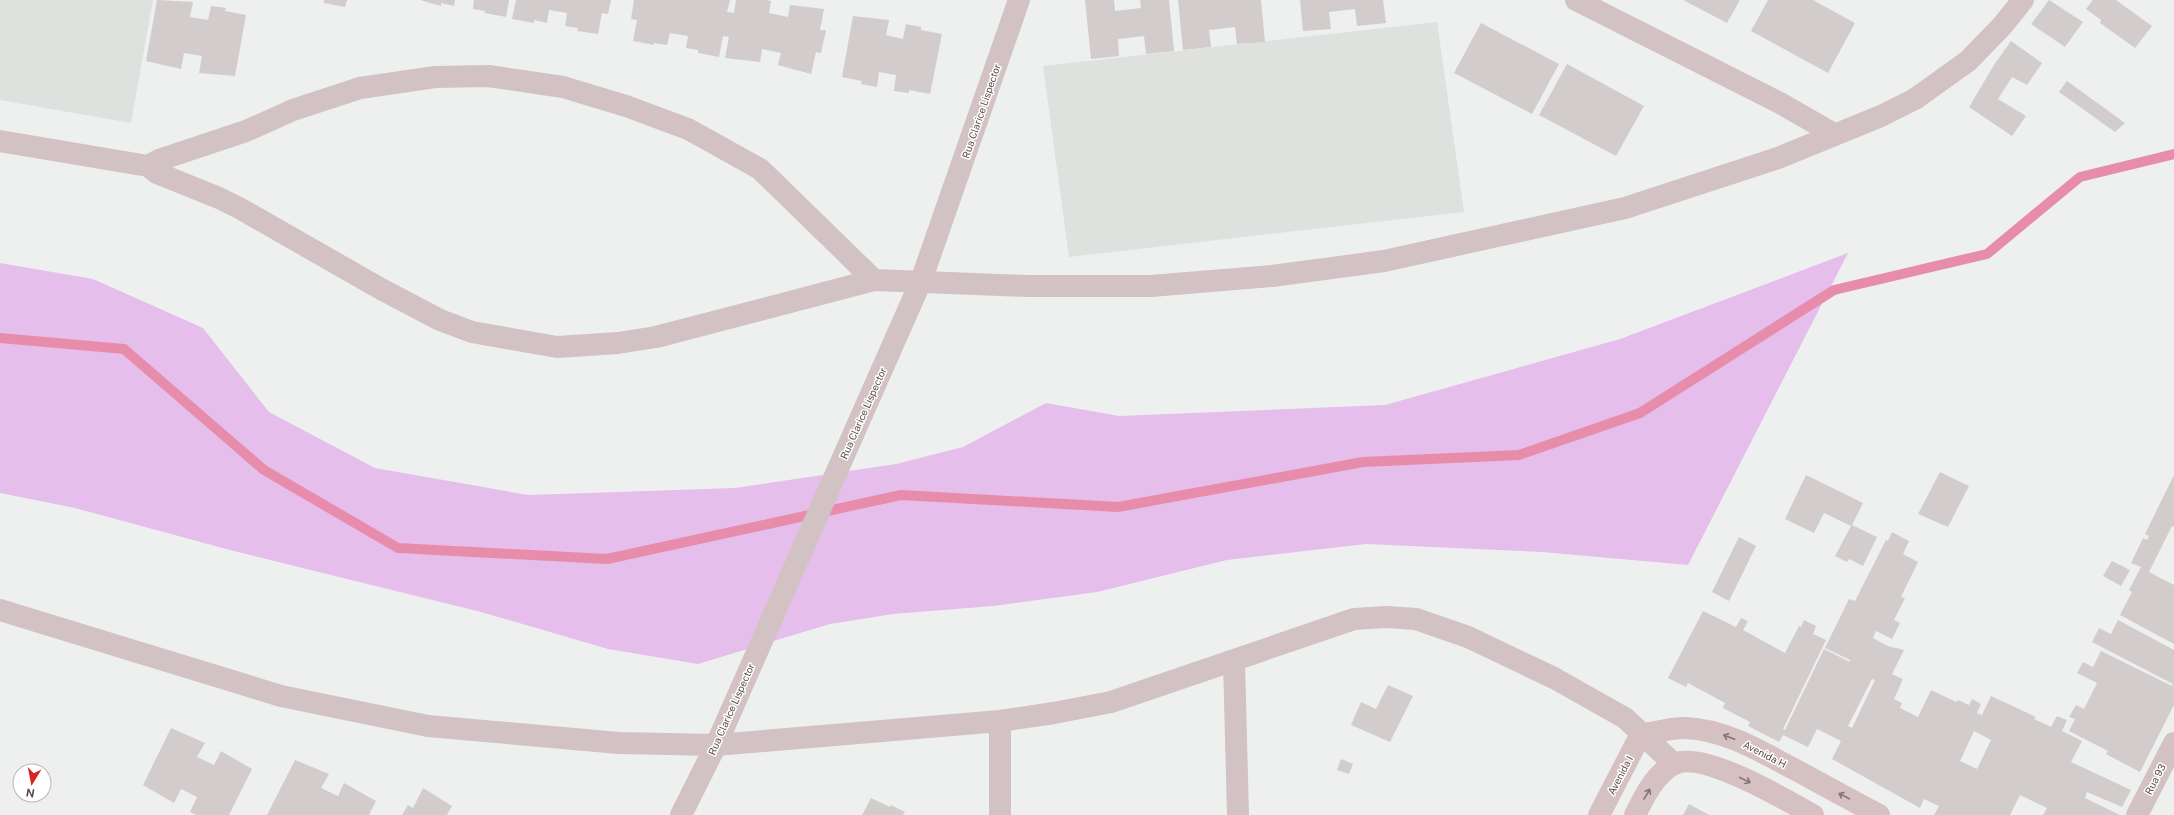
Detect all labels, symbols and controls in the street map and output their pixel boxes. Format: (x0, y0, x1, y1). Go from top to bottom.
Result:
street label: Rua Clarice Lispector (959, 62, 1003, 160)
street label: Rua Clarice Lispector (837, 365, 889, 461)
street label: Rua Clarice Lispector (705, 661, 757, 757)
one-way arrow (1723, 732, 1735, 740)
street label: Avenida H (1741, 738, 1789, 770)
street label: Avenida I (1605, 754, 1635, 796)
street label: Rua 93 (2142, 762, 2168, 796)
north arrow (12, 763, 52, 803)
one-way arrow (1739, 777, 1751, 784)
text: N (25, 786, 36, 800)
one-way arrow (1643, 789, 1651, 800)
one-way arrow (1839, 792, 1851, 800)

